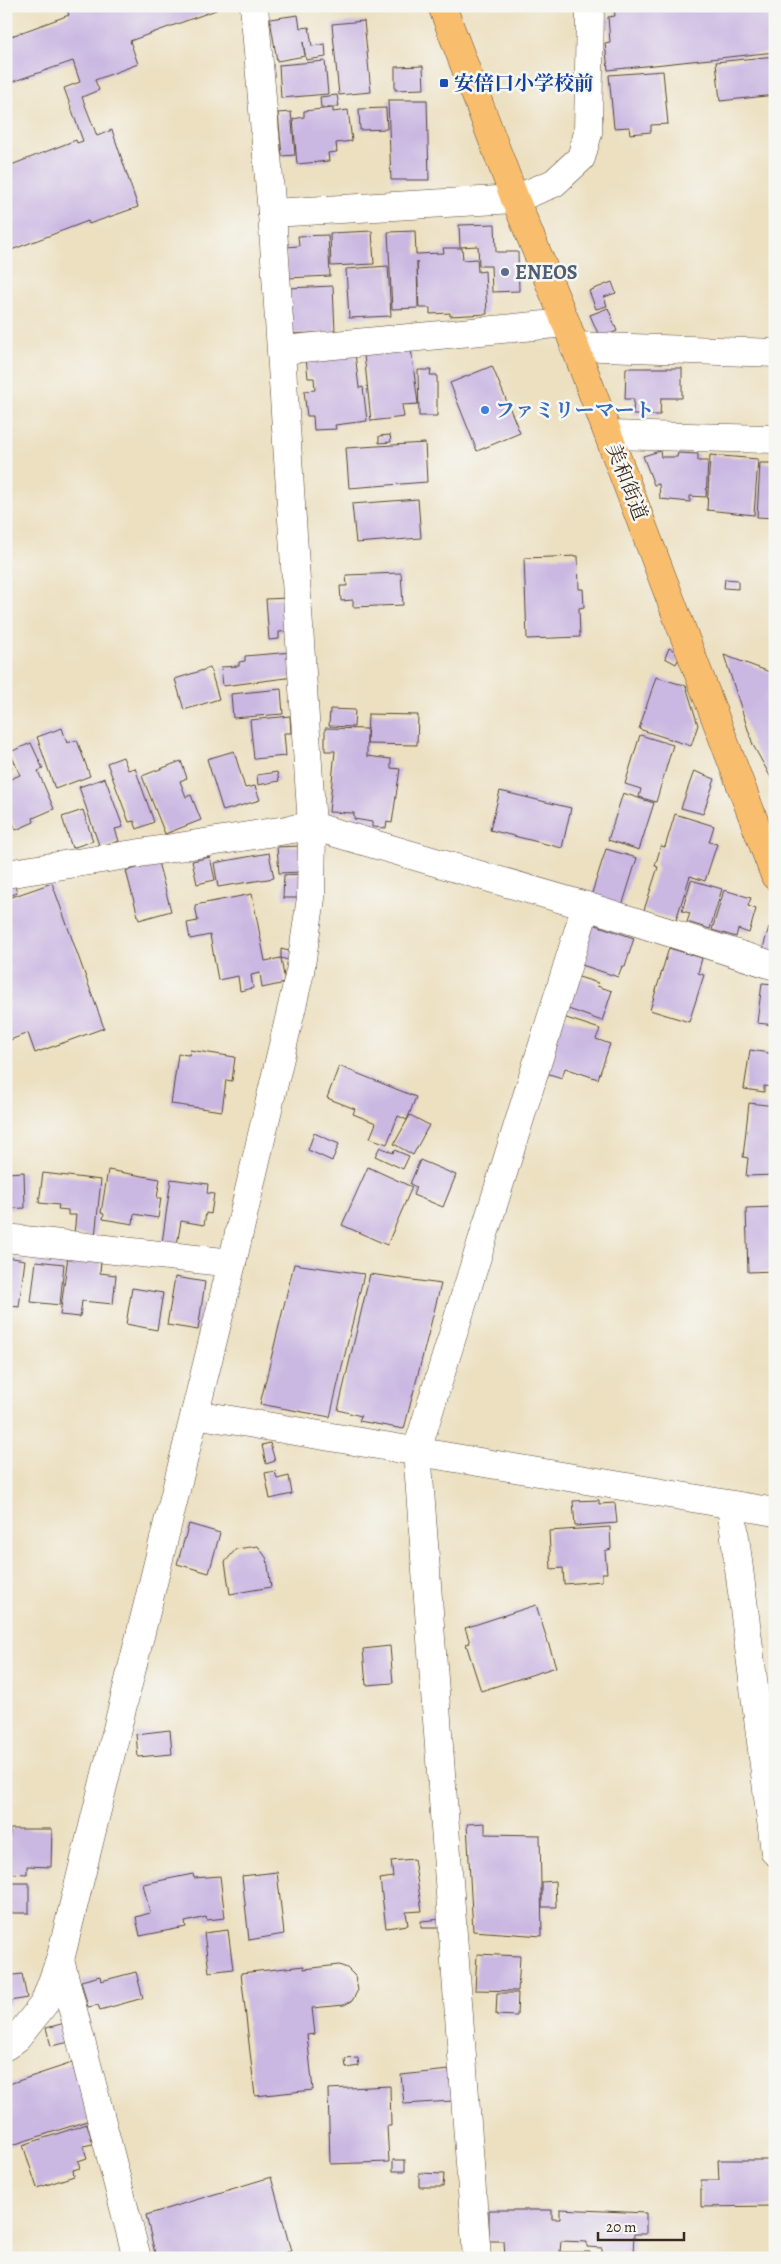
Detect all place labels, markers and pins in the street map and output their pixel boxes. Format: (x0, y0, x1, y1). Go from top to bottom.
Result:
place label: 安倍口小学校前 (454, 70, 594, 97)
marker: 安倍口小学校前 (438, 77, 450, 89)
place label: ENEOS (515, 259, 577, 286)
marker: ENEOS (499, 266, 511, 278)
place label: ファミリーマート (495, 397, 655, 424)
marker: ファミリーマート (479, 404, 491, 416)

